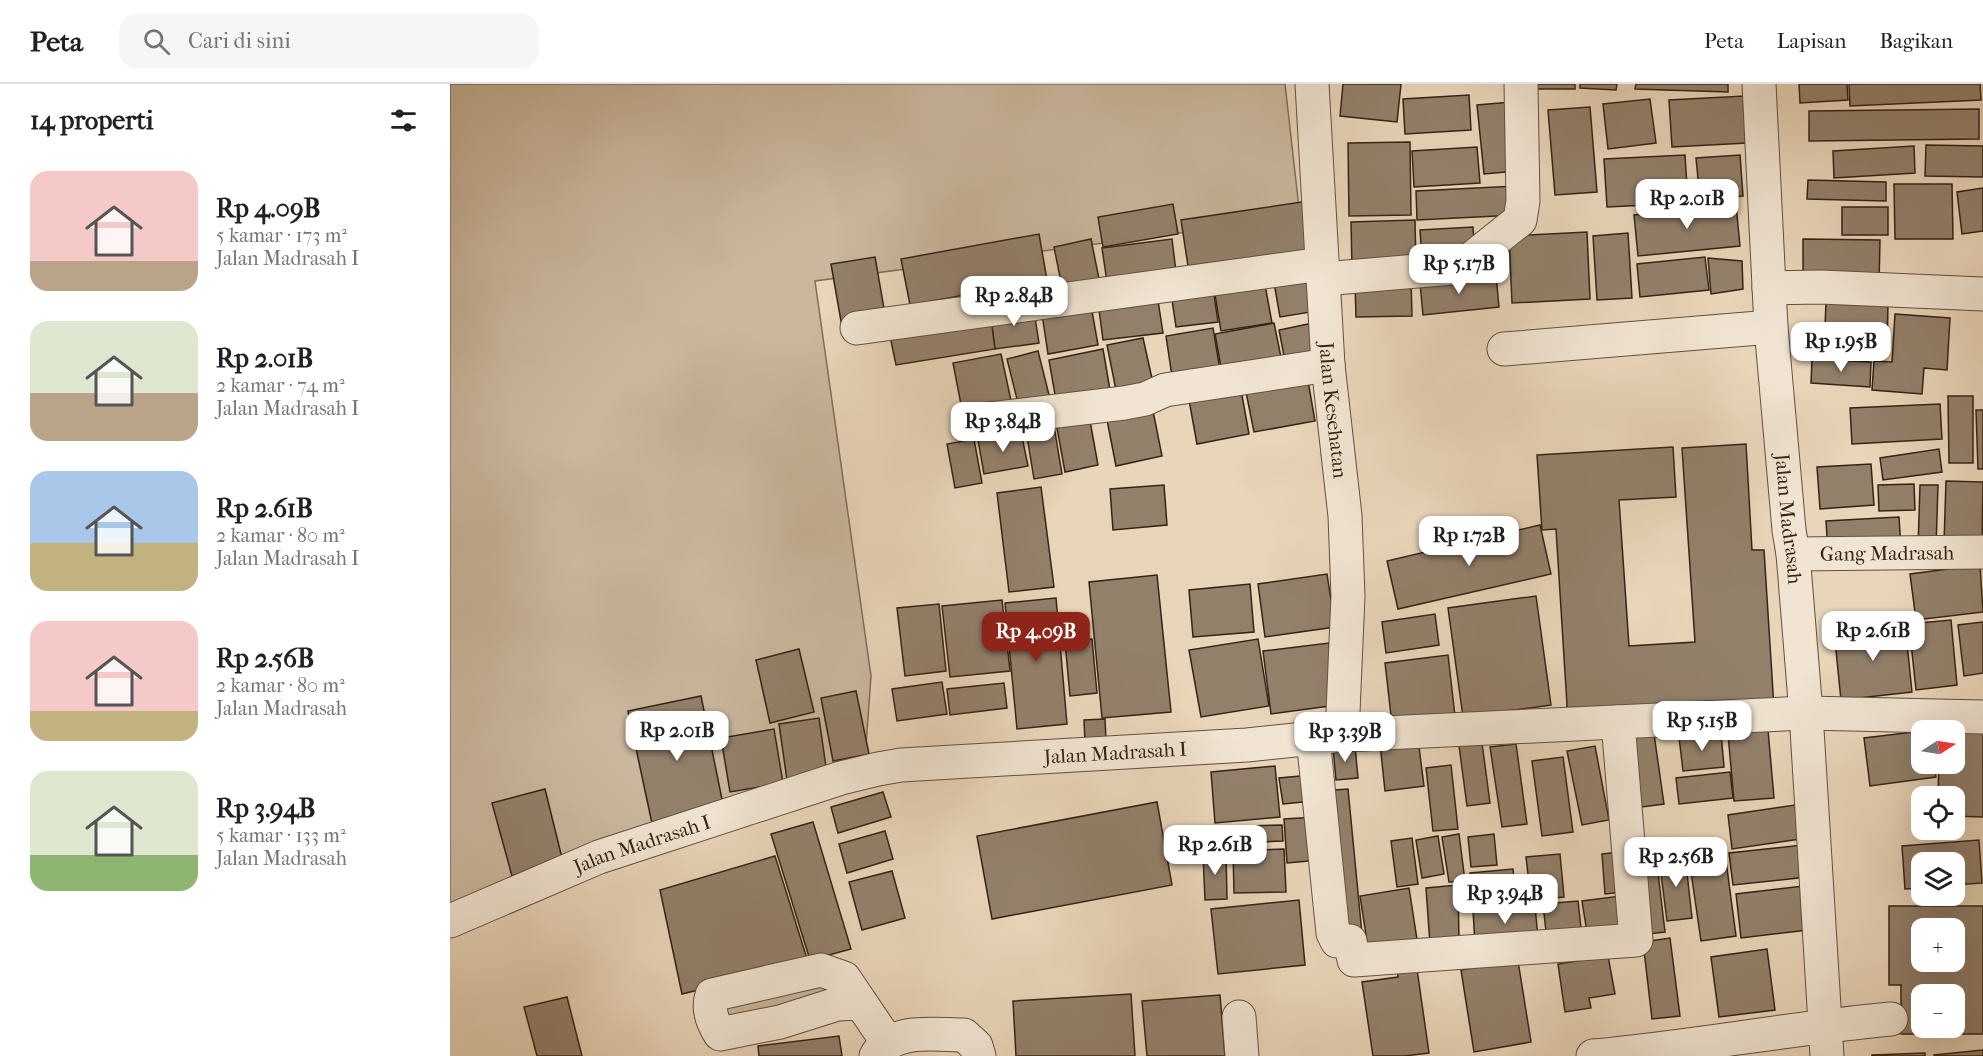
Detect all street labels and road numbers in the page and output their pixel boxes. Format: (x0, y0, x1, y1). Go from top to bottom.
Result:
street label: Jalan Kesehatan (1315, 339, 1352, 480)
street label: Jalan Madrasah (1771, 451, 1807, 586)
street label: Gang Madrasah (1820, 541, 1955, 565)
street label: Jalan Madrasah I (1041, 737, 1188, 768)
street label: Jalan Madrasah I (568, 810, 713, 879)

